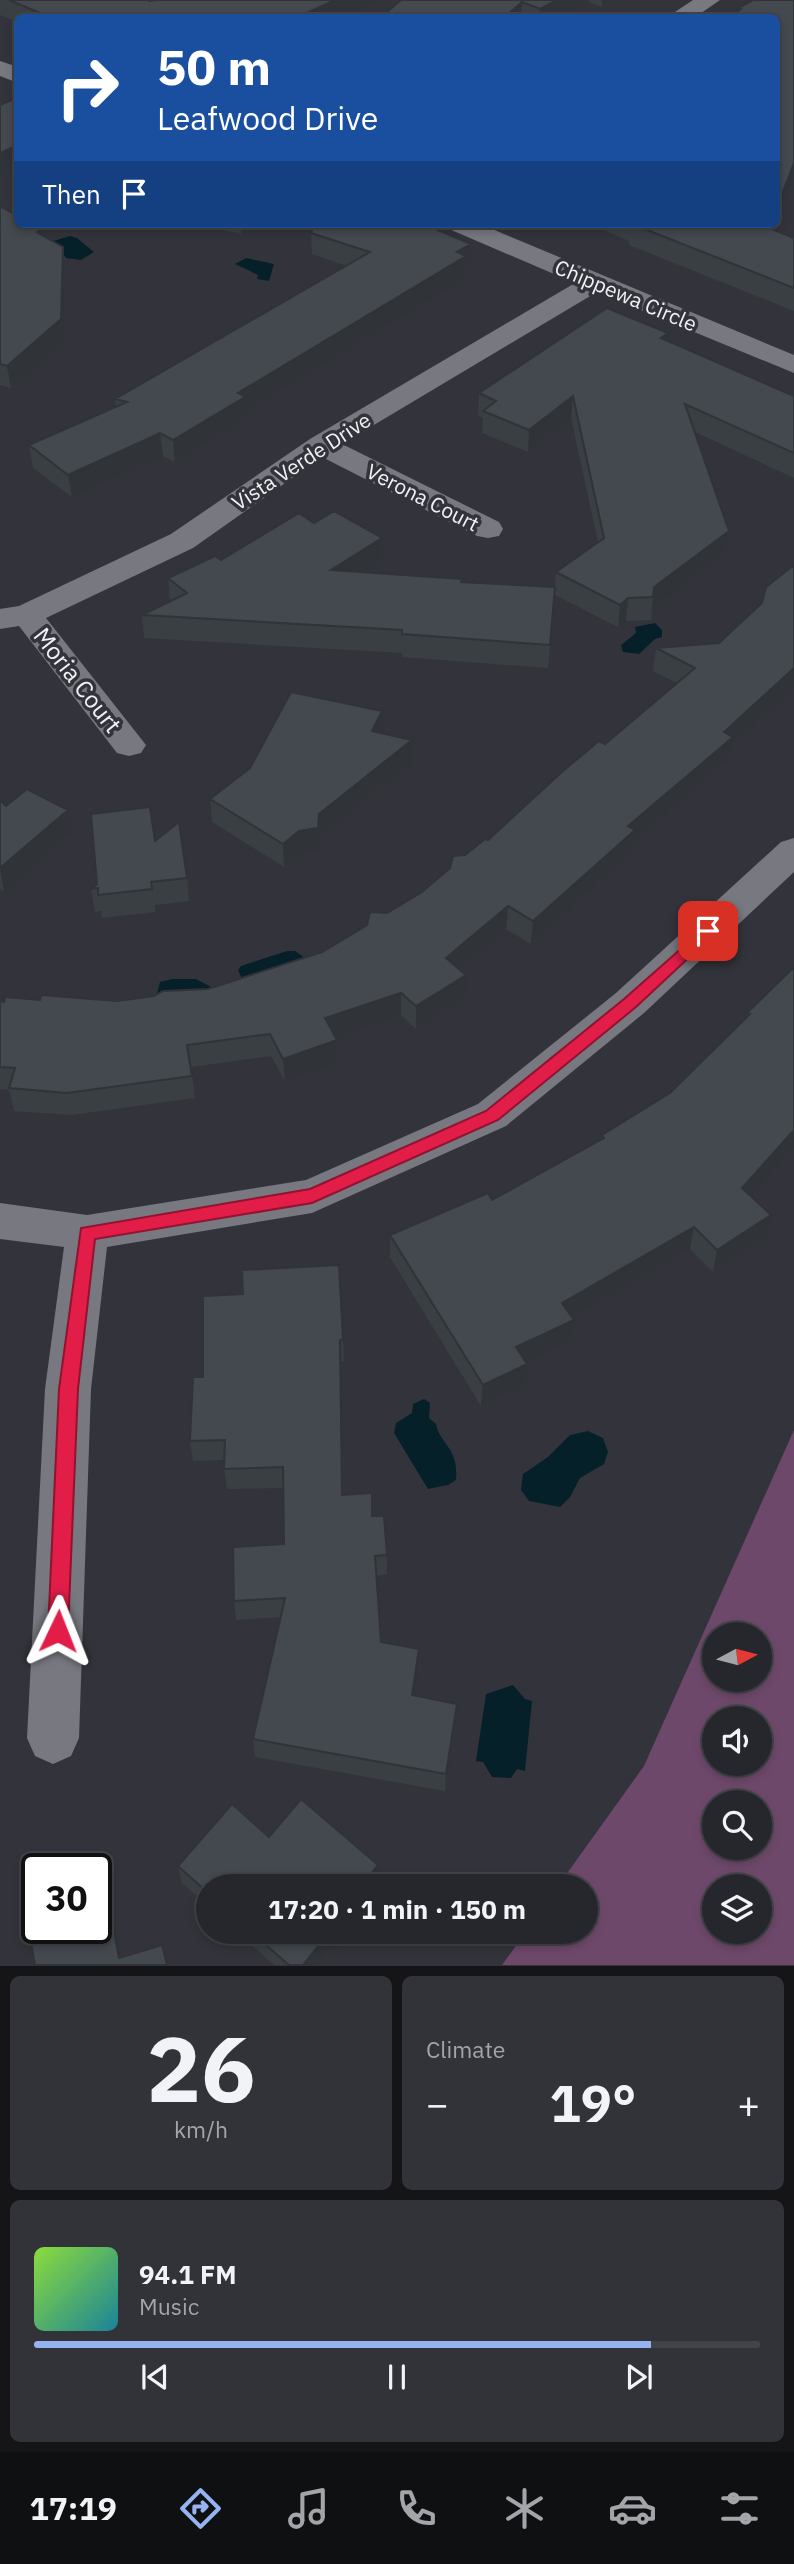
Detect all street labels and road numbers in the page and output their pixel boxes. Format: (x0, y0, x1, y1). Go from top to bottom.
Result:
street label: Chippewa Circle (551, 252, 701, 338)
street label: Vista Verde Drive (226, 406, 376, 516)
street label: Verona Court (362, 457, 484, 537)
street label: Moria Court (27, 621, 129, 739)

